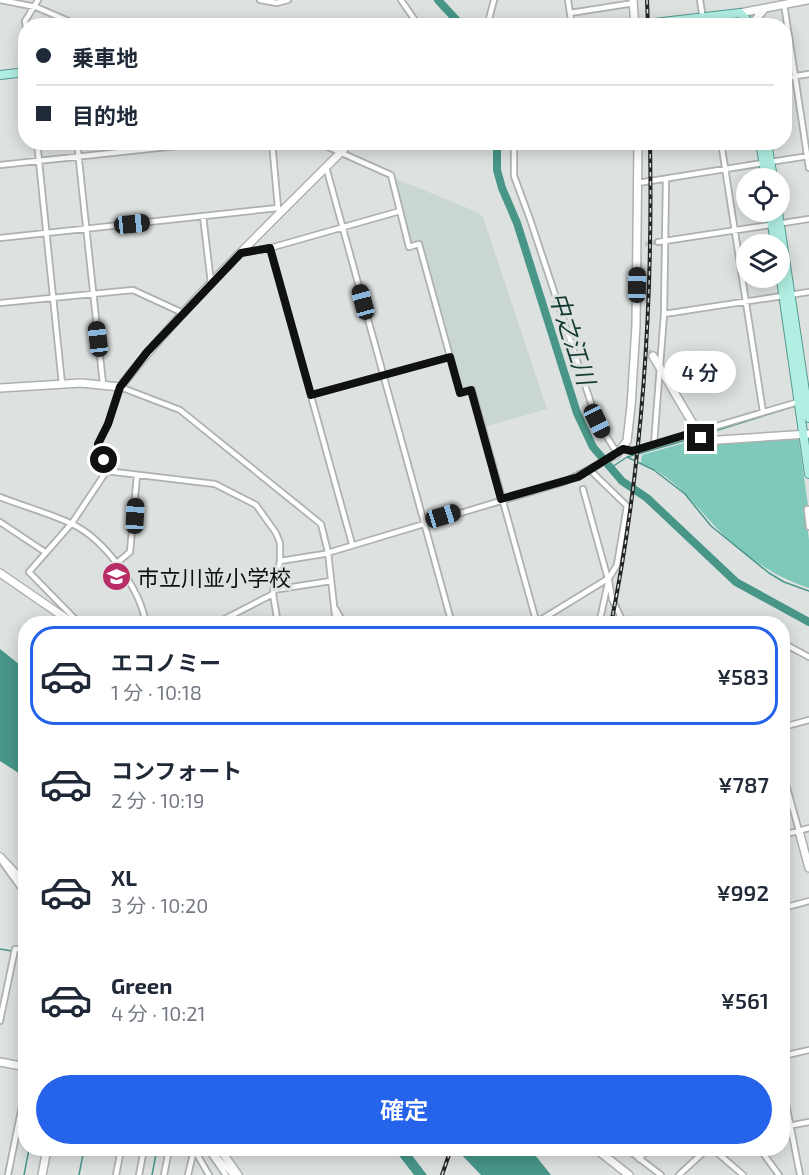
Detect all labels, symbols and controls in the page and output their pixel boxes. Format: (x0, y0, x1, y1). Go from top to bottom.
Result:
text: 乗車地 (72, 44, 138, 70)
text: 目的地 (72, 102, 138, 128)
map controls (736, 168, 790, 288)
button: locate (736, 168, 790, 222)
car (113, 213, 151, 235)
button: layers (736, 234, 790, 288)
car (628, 267, 646, 303)
car (350, 282, 376, 322)
water label: 中之江川 (544, 288, 603, 391)
car (87, 320, 109, 358)
callout: 4 分 (665, 351, 737, 393)
text: 4 分 (682, 360, 718, 384)
car (581, 401, 613, 441)
route end (687, 424, 714, 451)
route start (90, 446, 117, 473)
car (125, 498, 145, 534)
car (423, 502, 463, 530)
school or university icon: 市立川並小学校 (100, 561, 132, 593)
place label: 市立川並小学校 (137, 564, 291, 590)
icon: car (39, 649, 93, 703)
text: エコノミー (111, 649, 221, 675)
text: ¥583 (717, 663, 769, 689)
text: 1 分 · 10:18 (111, 680, 202, 704)
icon: car (39, 757, 93, 811)
text: コンフォート (111, 757, 242, 783)
text: ¥787 (718, 771, 769, 797)
text: 2 分 · 10:19 (111, 788, 204, 812)
text: XL (111, 864, 137, 890)
icon: car (39, 865, 93, 919)
text: ¥992 (717, 879, 769, 905)
text: 3 分 · 10:20 (111, 893, 208, 917)
text: Green (111, 972, 173, 998)
icon: car (39, 973, 93, 1027)
text: ¥561 (721, 987, 769, 1013)
text: 4 分 · 10:21 (111, 1001, 205, 1025)
button: 確定 (36, 1075, 772, 1144)

